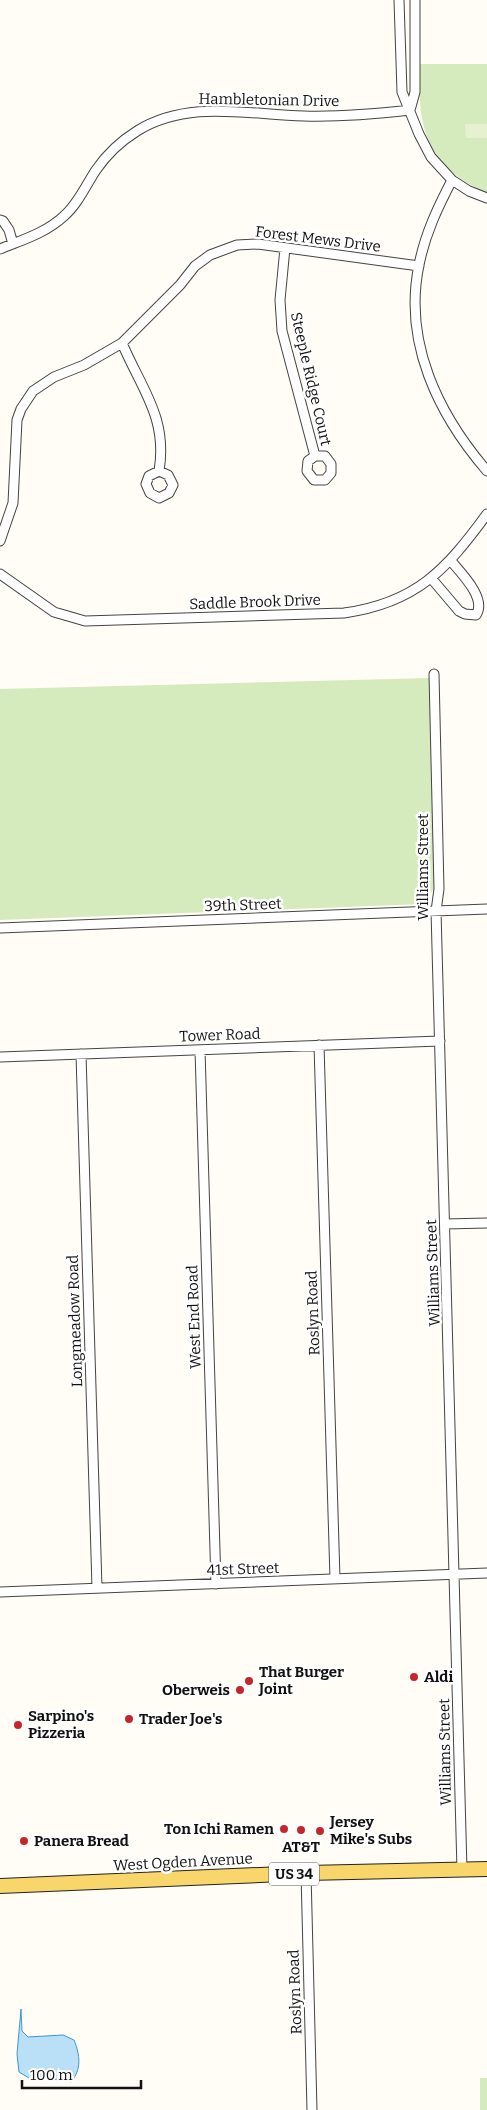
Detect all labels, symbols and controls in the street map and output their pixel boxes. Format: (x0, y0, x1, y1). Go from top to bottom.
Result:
street label: Hambletonian Drive (198, 90, 340, 110)
street label: Forest Mews Drive (254, 222, 382, 256)
street label: Steeple Ridge Court (287, 310, 335, 448)
street label: Saddle Brook Drive (189, 591, 321, 613)
street label: Williams Street (414, 813, 432, 921)
street label: 39th Street (204, 895, 283, 915)
street label: Tower Road (179, 1025, 261, 1045)
street label: Williams Street (422, 1219, 444, 1327)
street label: Longmeadow Road (64, 1254, 86, 1388)
street label: West End Road (183, 1265, 205, 1369)
street label: Roslyn Road (303, 1270, 323, 1356)
street label: 41st Street (206, 1559, 280, 1579)
place label: That Burger Joint (258, 1663, 344, 1698)
place label: Aldi (424, 1668, 453, 1686)
marker: Aldi (408, 1671, 420, 1683)
marker: That Burger Joint (243, 1675, 255, 1687)
place label: Oberweis (162, 1681, 230, 1699)
marker: Oberweis (234, 1684, 246, 1696)
street label: Williams Street (435, 1698, 455, 1806)
place label: Sarpino's Pizzeria (28, 1707, 94, 1742)
place label: Trader Joe's (139, 1710, 222, 1728)
marker: Trader Joe's (123, 1713, 135, 1725)
marker: Sarpino's Pizzeria (12, 1719, 24, 1731)
place label: Jersey Mike's Subs (329, 1813, 412, 1848)
place label: Ton Ichi Ramen (164, 1820, 274, 1838)
marker: Ton Ichi Ramen (278, 1823, 290, 1835)
marker: AT&T (295, 1824, 307, 1836)
marker: Jersey Mike's Subs (314, 1825, 326, 1837)
place label: Panera Bread (34, 1832, 129, 1850)
marker: Panera Bread (18, 1835, 30, 1847)
place label: AT&T (282, 1838, 320, 1856)
street label: West Ogden Avenue (113, 1849, 253, 1875)
road number: US 34 (269, 1862, 319, 1886)
street label: Roslyn Road (285, 1949, 305, 2035)
scale bar (22, 2058, 141, 2090)
text: 100 m (30, 2066, 73, 2084)

